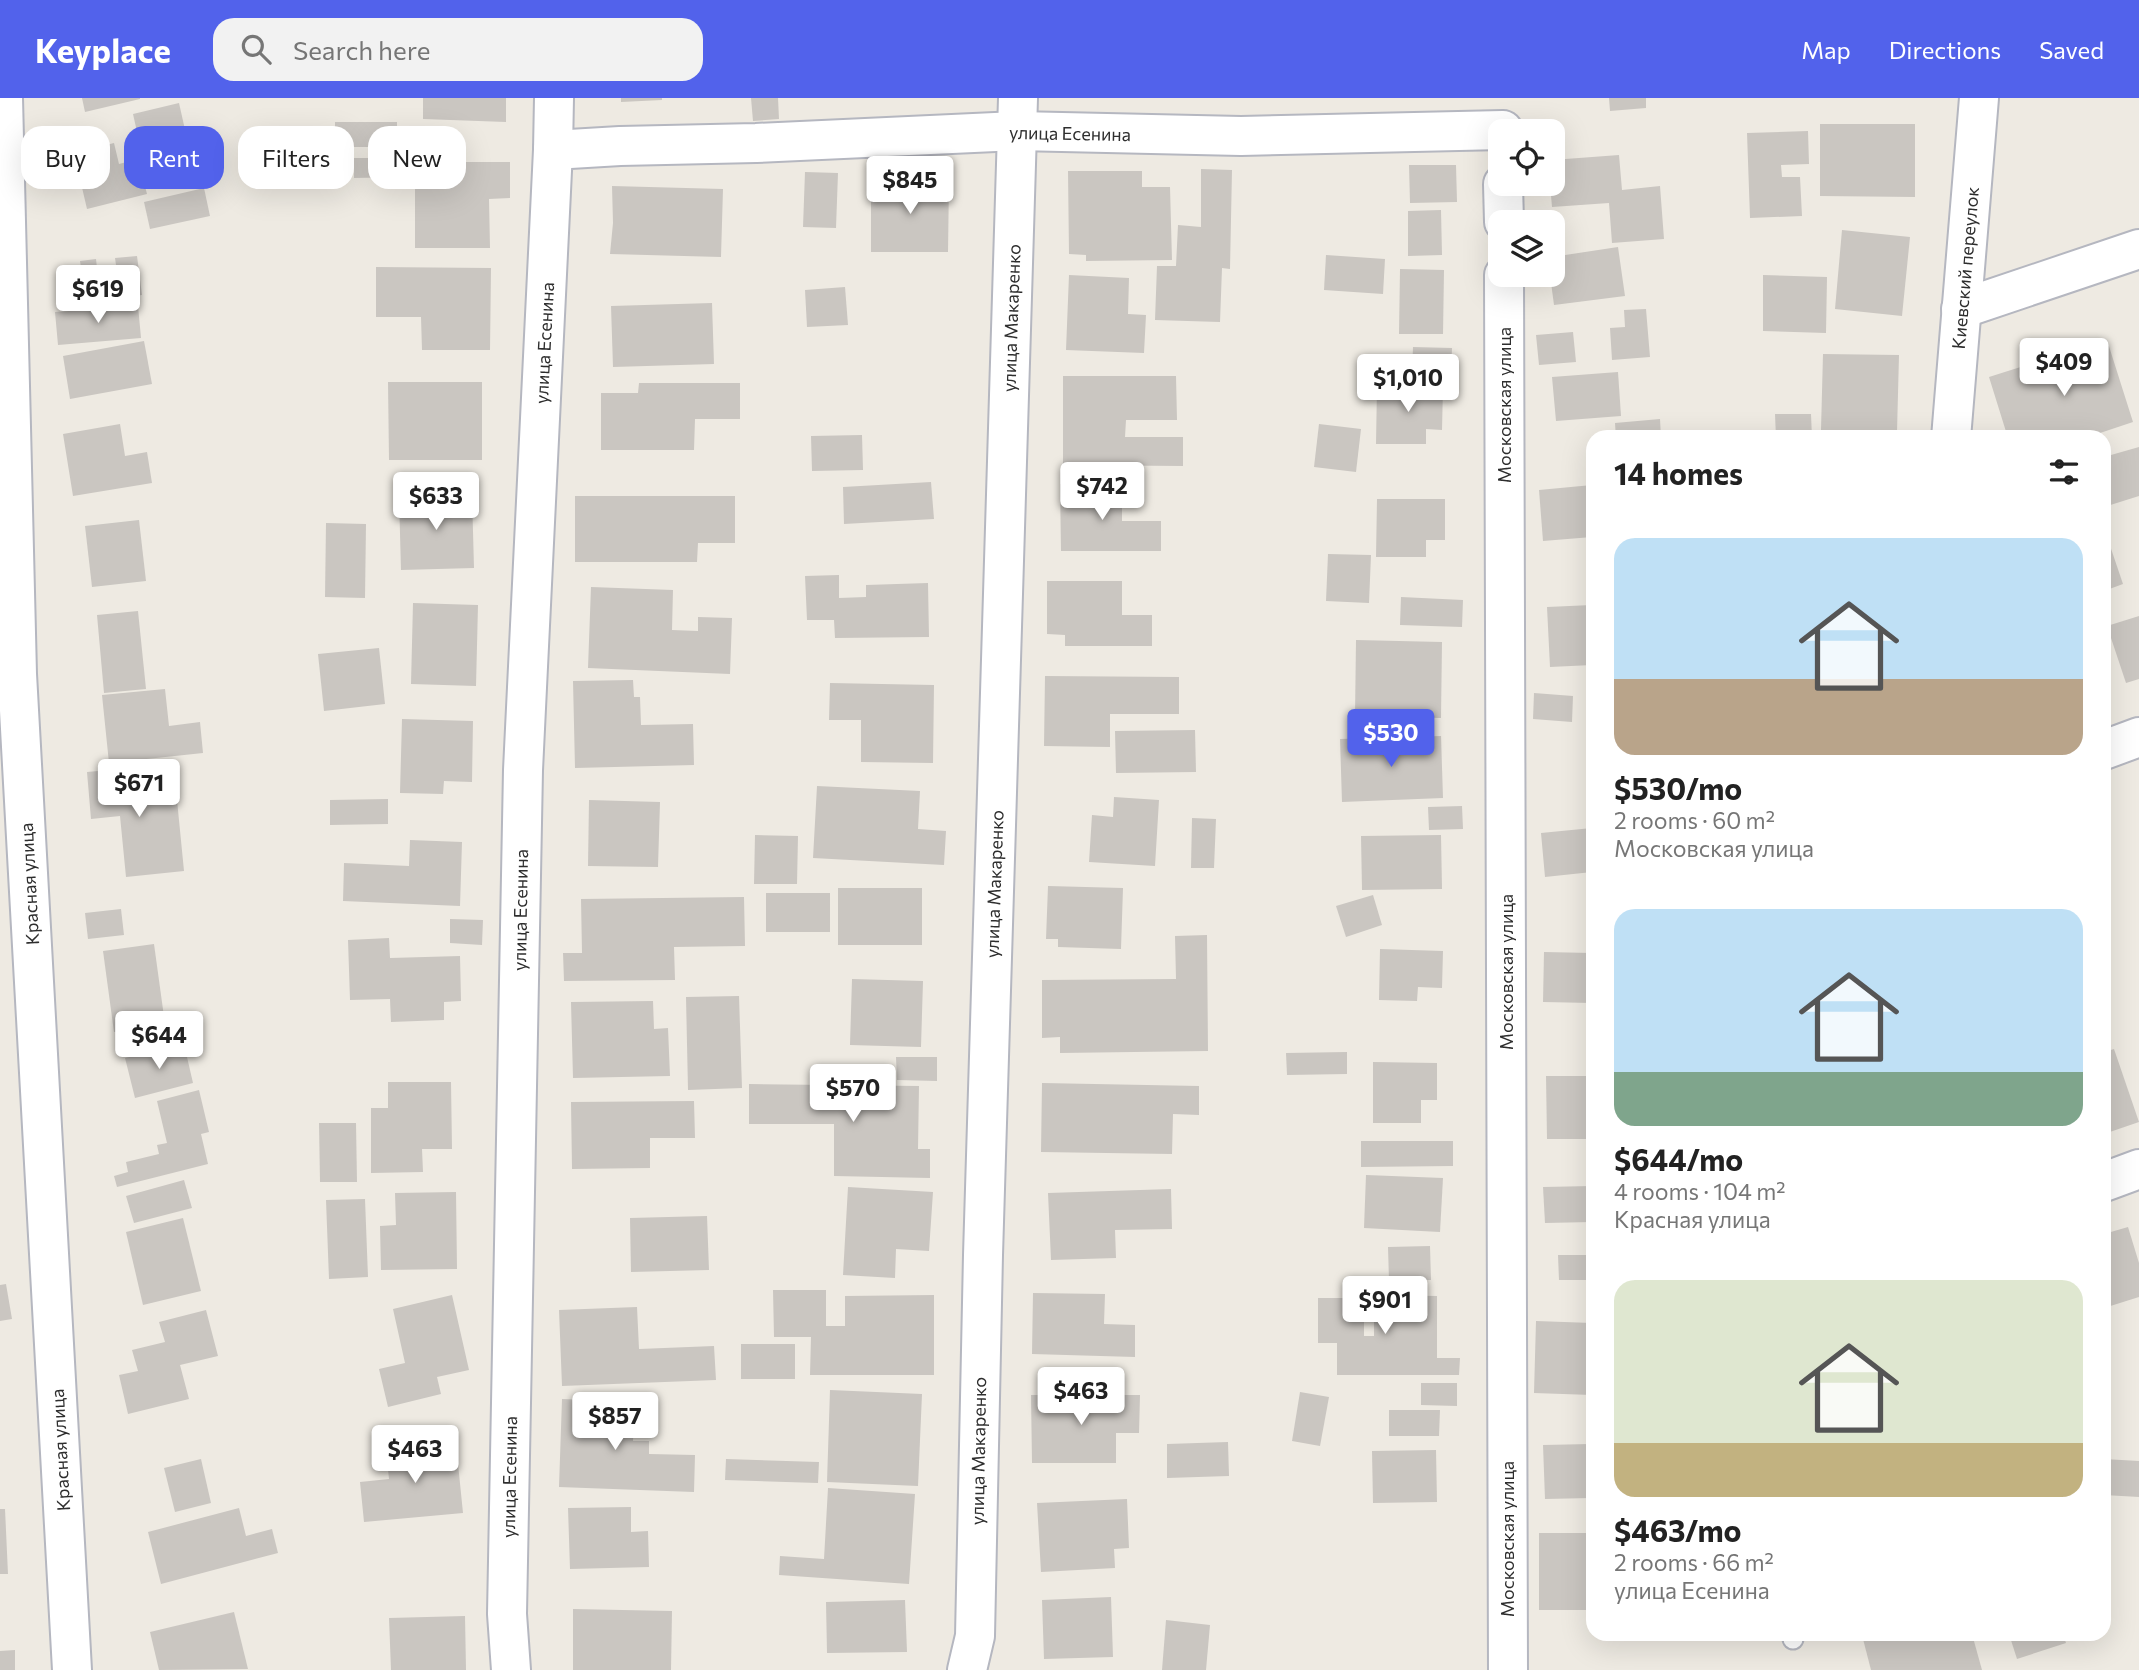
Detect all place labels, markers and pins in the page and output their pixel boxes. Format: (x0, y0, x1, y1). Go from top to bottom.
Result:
pin: $845 (869, 156, 951, 216)
pin: $619 (57, 266, 139, 325)
pin: $409 (2023, 338, 2105, 398)
pin: $1,010 (1351, 354, 1465, 414)
pin: $742 (1061, 462, 1143, 522)
pin: $633 (395, 472, 477, 532)
pin: $530 (1350, 710, 1432, 769)
pin: $671 (98, 760, 180, 819)
pin: $644 (118, 1012, 200, 1071)
pin: $570 (812, 1065, 894, 1124)
pin: $901 (1344, 1276, 1426, 1336)
pin: $463 (1040, 1368, 1122, 1427)
pin: $857 (574, 1392, 656, 1452)
pin: $463 (374, 1426, 456, 1485)

